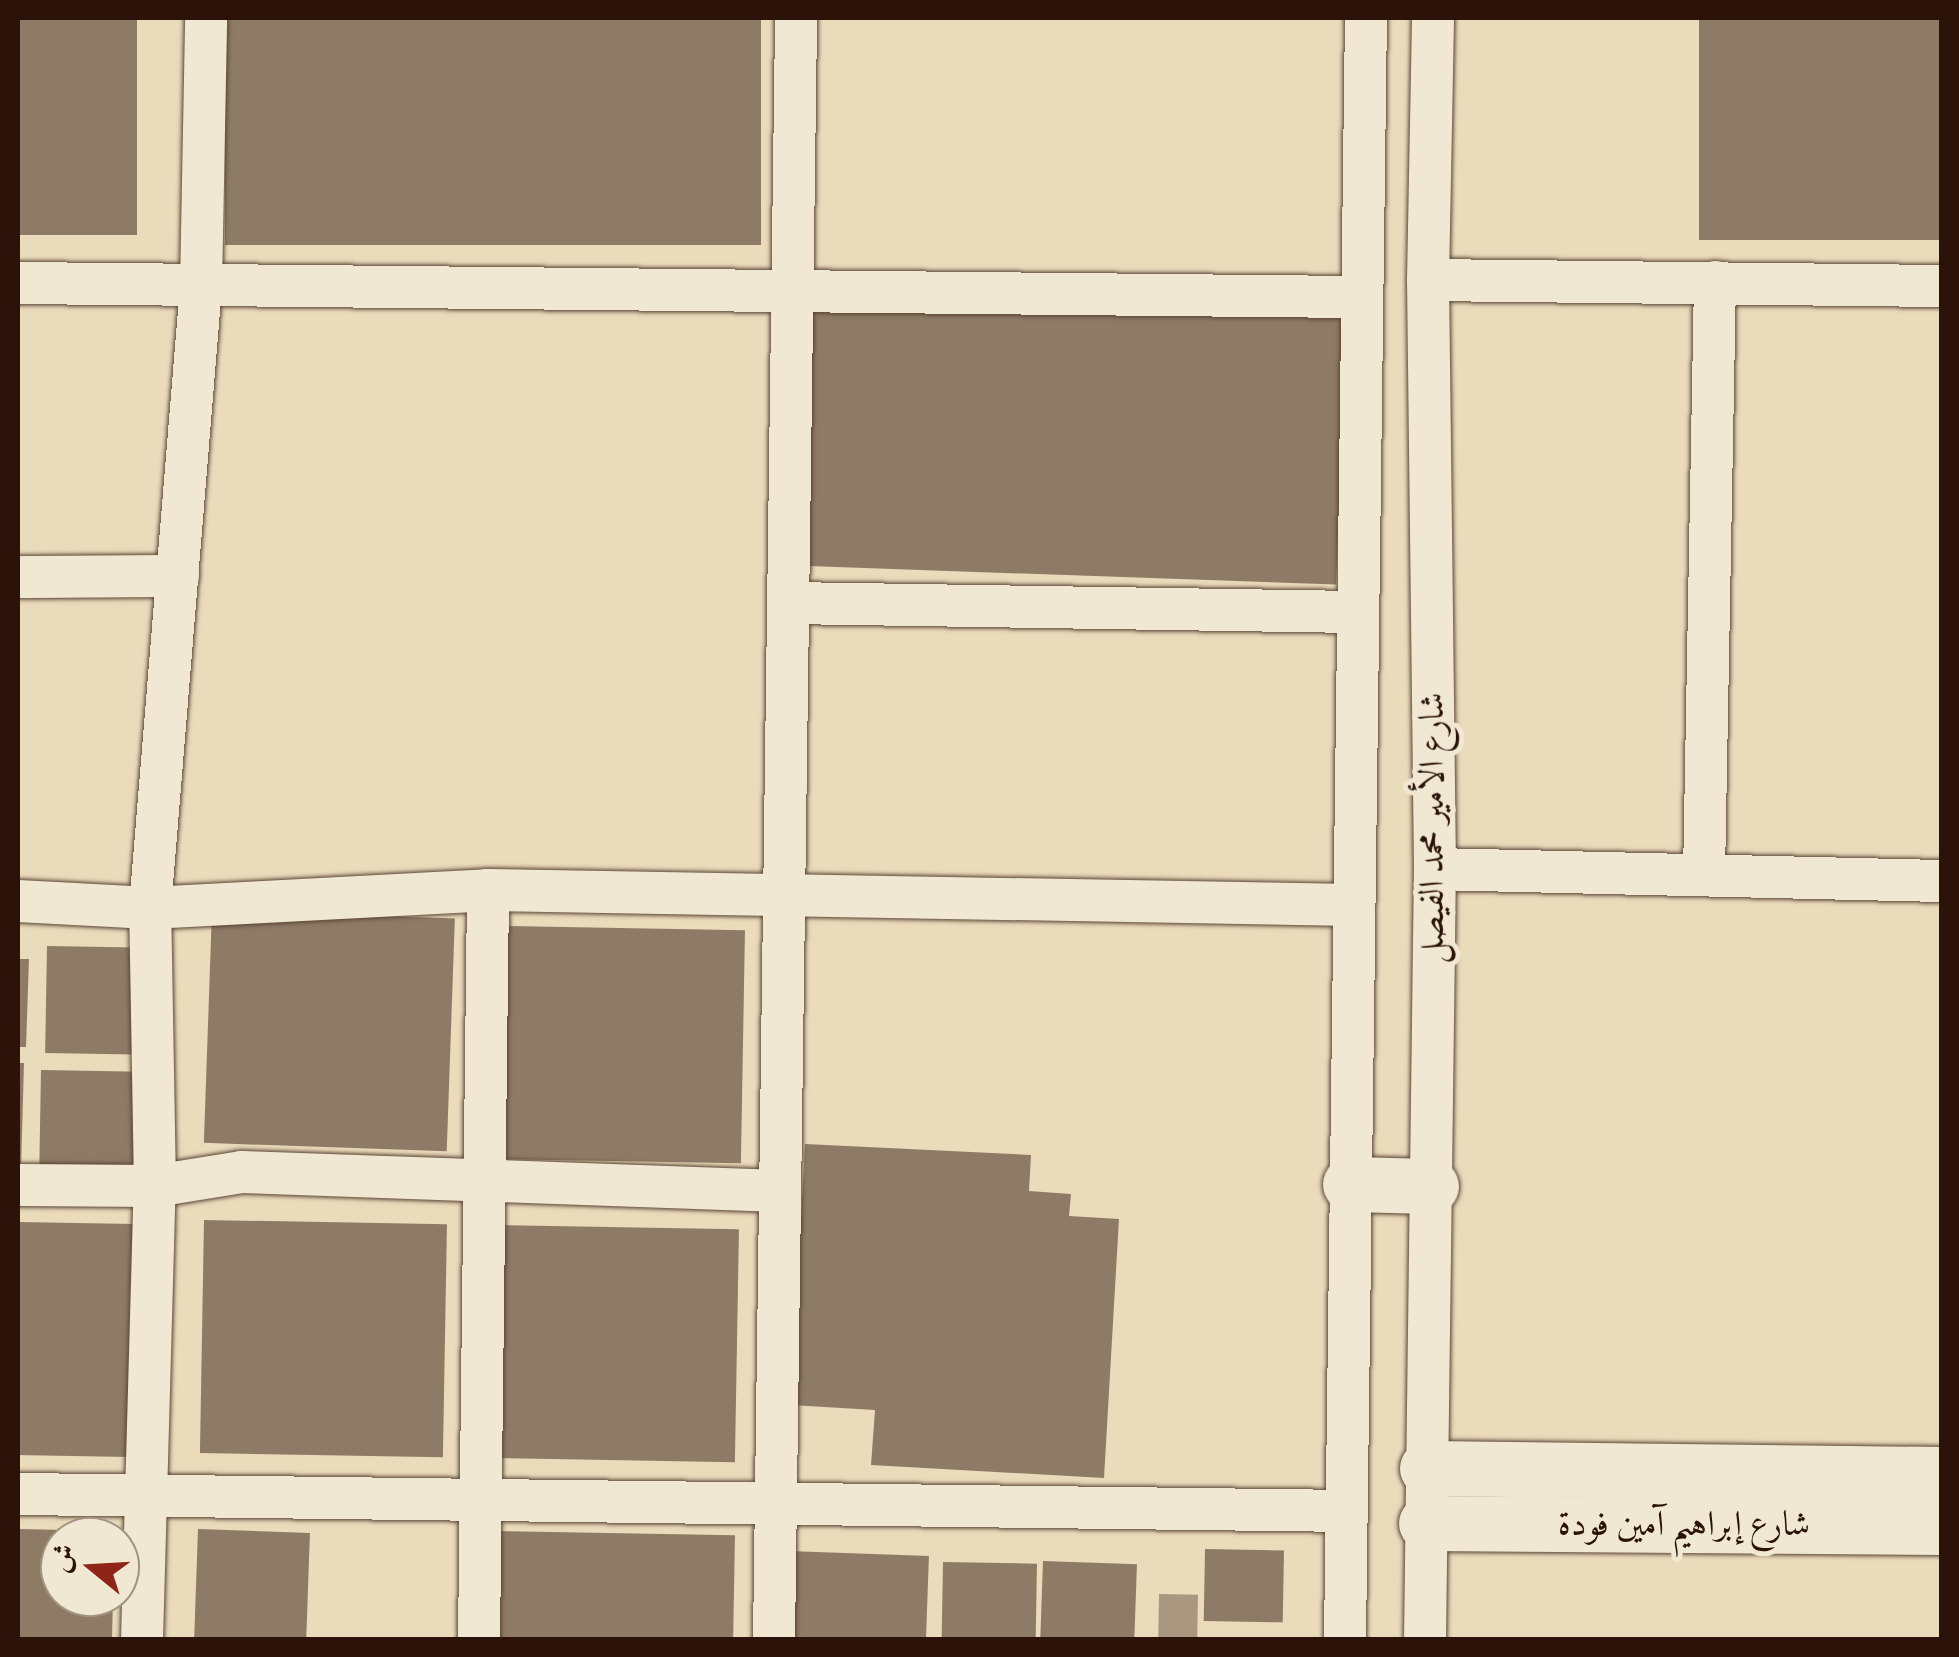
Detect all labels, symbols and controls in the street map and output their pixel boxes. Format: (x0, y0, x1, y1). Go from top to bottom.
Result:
street label: شارع الأمير محمد الفيصل (1412, 692, 1454, 964)
street label: شارع إبراهيم آمين فودة (1558, 1504, 1810, 1546)
north arrow (40, 1517, 140, 1617)
text: ش (42, 1540, 84, 1577)

